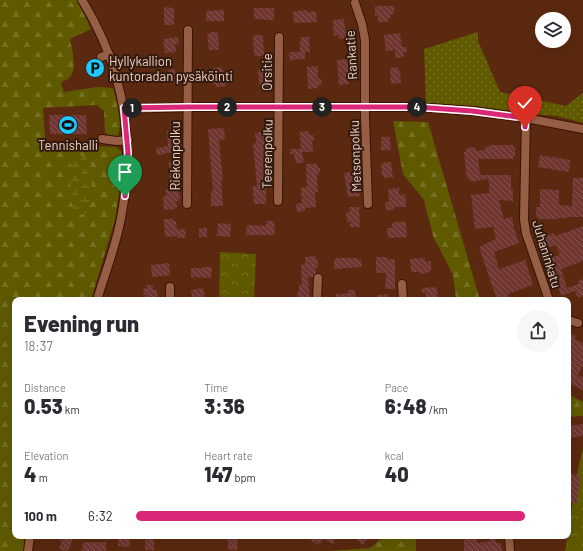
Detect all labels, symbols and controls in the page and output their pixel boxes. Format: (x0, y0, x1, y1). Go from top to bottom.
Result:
map controls (535, 12, 571, 48)
button: layers (535, 12, 571, 48)
street label: Rankatie (342, 30, 360, 80)
place label: Hyllykallion kuntoradan pysäköinti (109, 53, 233, 84)
street label: Orsitie (259, 53, 275, 91)
parking icon: Hyllykallion kuntoradan pysäköinti (84, 57, 106, 79)
pin (508, 86, 542, 127)
icon: check (514, 92, 536, 114)
pin: 2 (217, 97, 237, 117)
pin: 3 (312, 97, 332, 117)
pin: 4 (407, 97, 427, 117)
pin: 1 (122, 98, 142, 118)
text: 2 (224, 100, 230, 113)
text: 3 (319, 100, 325, 113)
text: 4 (414, 100, 420, 113)
text: 1 (130, 101, 134, 114)
sports icon: Tennishalli (57, 114, 79, 136)
street label: Teerenpolku (258, 119, 276, 189)
street label: Metsonpolku (346, 120, 364, 192)
street label: Riekonpolku (167, 121, 183, 191)
place label: Tennishalli (38, 137, 98, 153)
pin (108, 155, 142, 196)
icon: arrive (114, 161, 136, 183)
street label: Juhaninkatu (529, 218, 565, 290)
text: Evening run (24, 310, 139, 336)
button: share (517, 310, 559, 352)
text: 18:37 (24, 338, 53, 354)
text: Distance (24, 381, 66, 394)
text: Time (204, 381, 228, 394)
text: Pace (385, 381, 408, 394)
text: 0.53 (24, 394, 63, 418)
text: 3:36 (204, 394, 245, 418)
text: 6:48 (385, 394, 426, 418)
text: km (63, 403, 79, 416)
text: /km (426, 403, 448, 416)
text: Elevation (24, 449, 68, 462)
text: Heart rate (204, 449, 253, 462)
text: kcal (385, 449, 404, 462)
text: 4 (24, 462, 36, 486)
text: 147 (204, 462, 232, 486)
text: 40 (385, 462, 409, 486)
text: m (36, 471, 48, 484)
text: bpm (232, 471, 256, 484)
text: 100 m (24, 508, 57, 524)
text: 6:32 (88, 508, 113, 524)

